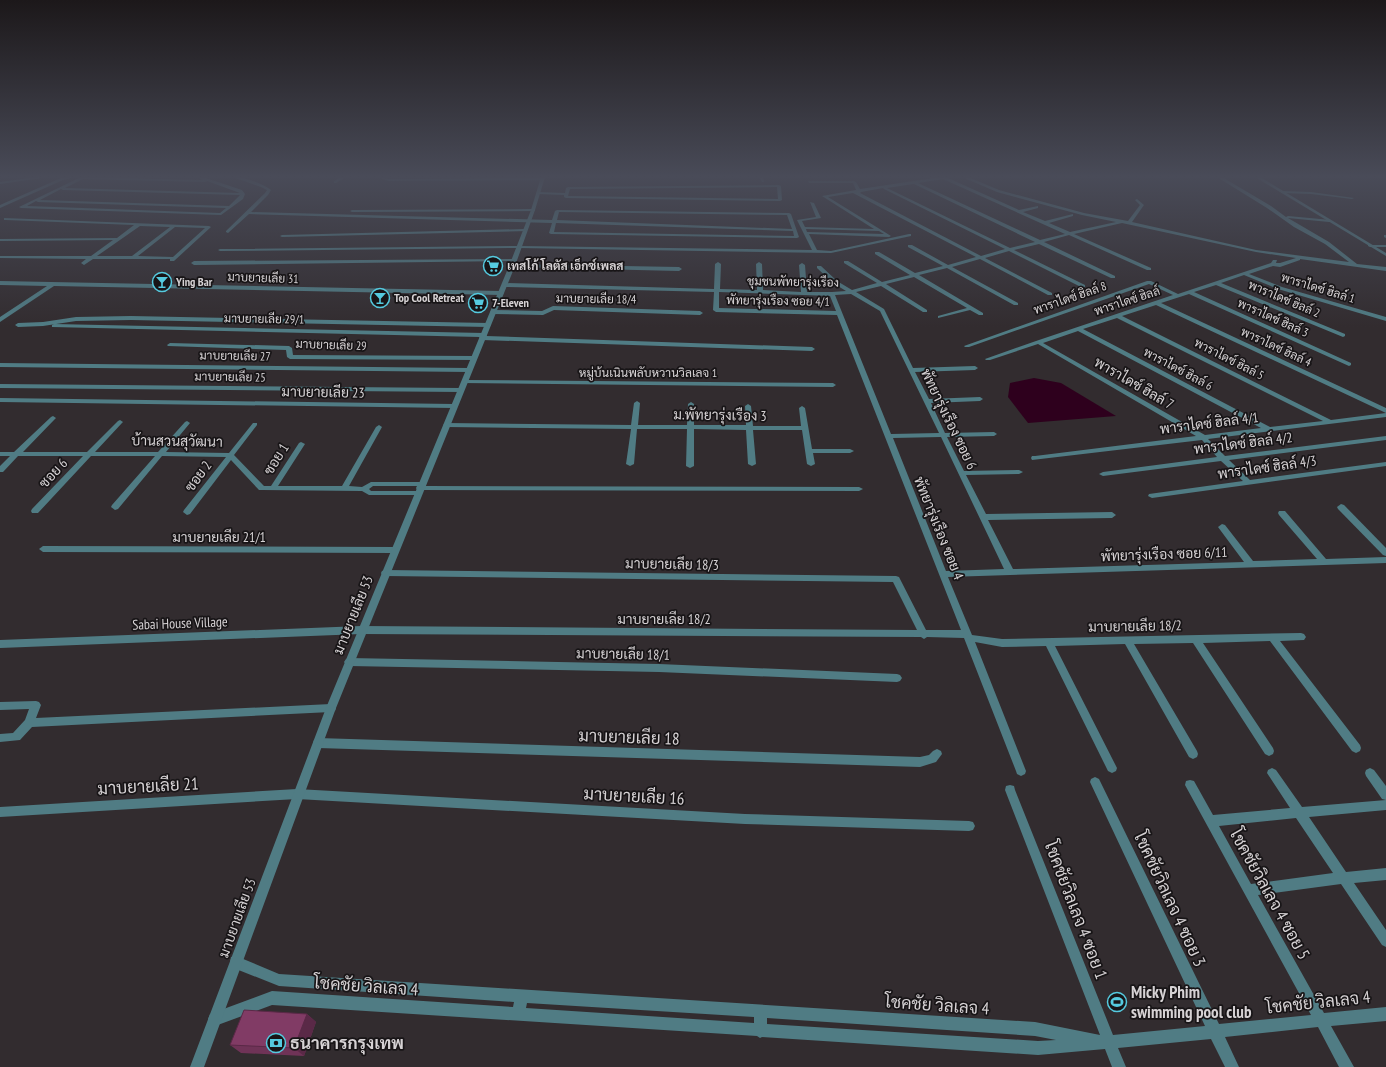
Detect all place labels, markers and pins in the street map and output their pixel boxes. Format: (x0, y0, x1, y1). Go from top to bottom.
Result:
supermarket icon: เทสโก้ โลตัส เอ็กซ์เพลส (482, 255, 504, 277)
place label: เทสโก้ โลตัส เอ็กซ์เพลส (507, 258, 624, 273)
bar icon: Ying Bar (151, 271, 173, 293)
place label: Ying Bar (175, 274, 213, 289)
bar icon: Top Cool Retreat (369, 287, 391, 309)
place label: Top Cool Retreat (394, 290, 464, 305)
supermarket icon: 7-Eleven (467, 292, 489, 314)
place label: 7-Eleven (492, 295, 529, 310)
place label: Micky Phim swimming pool club (1131, 981, 1252, 1023)
sports icon: Micky Phim swimming pool club (1106, 991, 1128, 1013)
bank icon: ธนาคารกรุงเทพ (265, 1032, 287, 1054)
place label: ธนาคารกรุงเทพ (290, 1032, 404, 1055)

